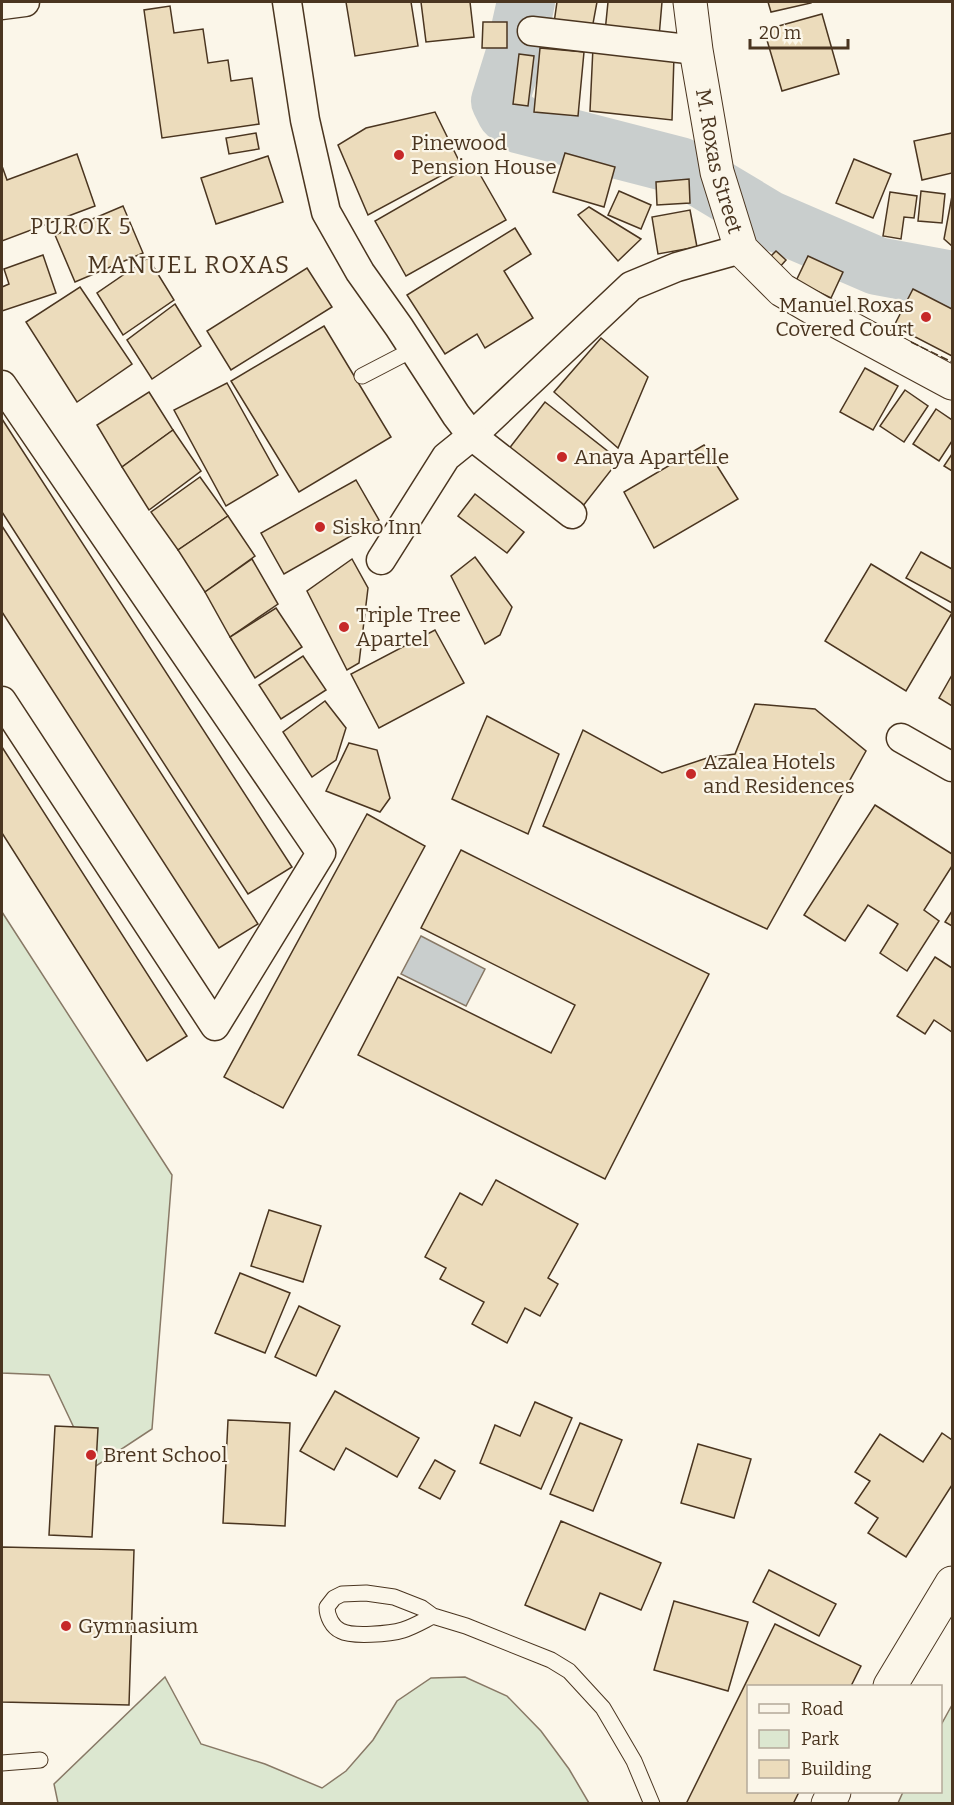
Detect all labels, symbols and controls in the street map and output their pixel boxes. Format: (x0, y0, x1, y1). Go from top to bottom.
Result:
scale bar (750, 12, 848, 50)
text: 20 m (759, 22, 801, 44)
street label: M. Roxas Street (690, 87, 749, 237)
place label: Pinewood Pension House (411, 130, 557, 180)
marker: Pinewood Pension House (392, 148, 406, 162)
district label: PUROK 5 (30, 213, 132, 240)
district label: MANUEL ROXAS (87, 251, 291, 279)
place label: Manuel Roxas Covered Court (775, 292, 914, 342)
marker: Manuel Roxas Covered Court (919, 310, 933, 324)
place label: Anaya Apartelle (574, 444, 729, 470)
marker: Anaya Apartelle (555, 450, 569, 464)
place label: Sisko Inn (332, 514, 422, 540)
marker: Sisko Inn (313, 520, 327, 534)
place label: Triple Tree Apartel (356, 602, 461, 652)
marker: Triple Tree Apartel (337, 620, 351, 634)
place label: Azalea Hotels and Residences (703, 749, 855, 799)
marker: Azalea Hotels and Residences (684, 767, 698, 781)
place label: Brent School (103, 1442, 227, 1468)
marker: Brent School (84, 1448, 98, 1462)
place label: Gymnasium (78, 1613, 198, 1639)
marker: Gymnasium (59, 1619, 73, 1633)
legend (747, 1685, 942, 1793)
text: Road (801, 1698, 844, 1720)
text: Park (801, 1728, 840, 1750)
text: Building (801, 1758, 872, 1780)

